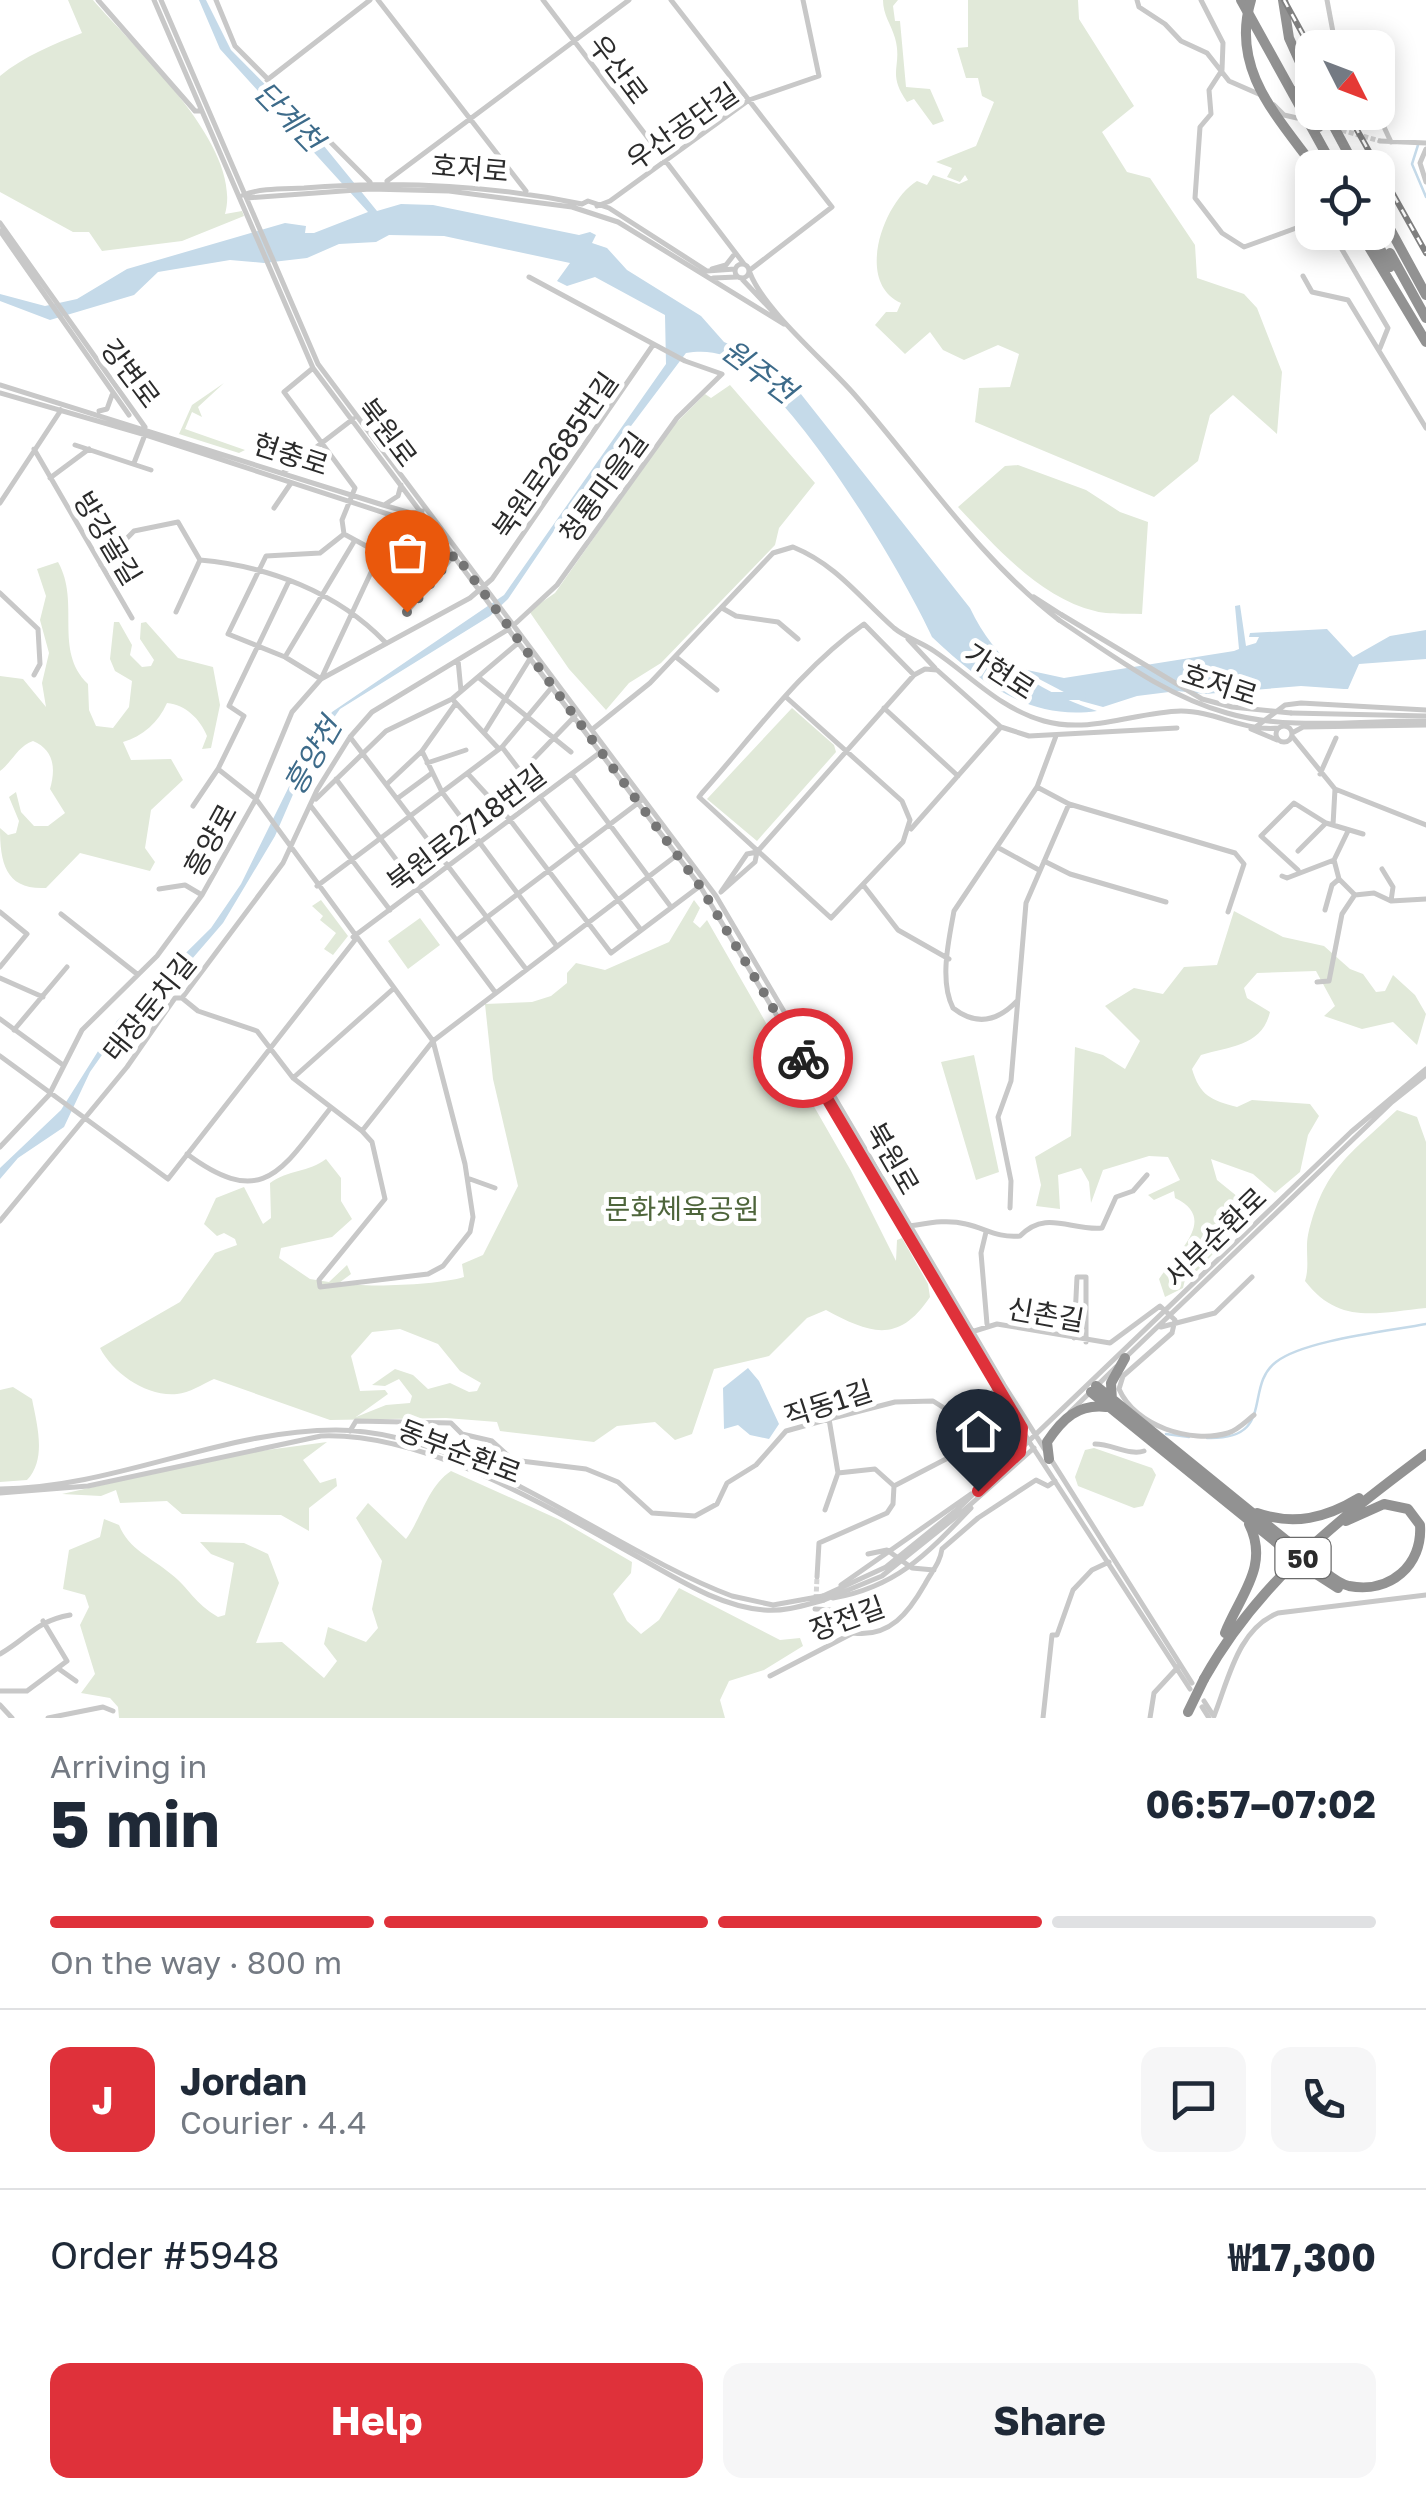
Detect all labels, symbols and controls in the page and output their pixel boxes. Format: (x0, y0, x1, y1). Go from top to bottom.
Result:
street label: 우산로 (583, 28, 655, 110)
north arrow (1295, 30, 1395, 130)
map controls (1295, 30, 1395, 250)
water label: 단계천 (247, 74, 333, 161)
street label: 우산공단길 (620, 76, 744, 176)
street label: 호저로 (430, 148, 510, 188)
button: locate (1295, 150, 1395, 250)
street label: 강변로 (95, 332, 167, 414)
water label: 원주천 (715, 332, 806, 412)
street label: 북원로2685번길 (485, 366, 625, 544)
street label: 북원로 (352, 391, 424, 473)
street label: 청룡마을길 (552, 425, 654, 549)
street label: 현충로 (249, 426, 333, 482)
street label: 방강골길 (67, 485, 149, 591)
pin (365, 510, 450, 613)
icon: bag (380, 525, 435, 580)
street label: 가현로 (959, 636, 1041, 706)
street label: 호저로 (1178, 656, 1262, 712)
water label: 흥양천 (276, 708, 350, 801)
street label: 북원로2718번길 (380, 757, 552, 899)
street label: 흥양로 (177, 798, 243, 882)
street label: 태장둔치길 (96, 947, 202, 1067)
courier (753, 1008, 853, 1108)
icon: bike (776, 1031, 831, 1086)
street label: 북원로 (859, 1116, 927, 1200)
street label: 서부순환로 (1157, 1180, 1273, 1294)
park label: 문화체육공원 (605, 1192, 759, 1225)
street label: 신촌길 (1005, 1291, 1087, 1337)
street label: 직동1길 (780, 1373, 876, 1433)
pin (936, 1389, 1021, 1492)
icon: home (951, 1404, 1006, 1459)
street label: 동부순환로 (394, 1413, 526, 1489)
road number: 50 (1276, 1538, 1330, 1578)
street label: 장전길 (805, 1589, 889, 1647)
text: Arriving in (50, 1747, 207, 1785)
text: 06:57–07:02 (1146, 1781, 1376, 1826)
text: 5 min (50, 1783, 220, 1861)
text: On the way · 800 m (50, 1943, 342, 1981)
button: chat (1141, 2047, 1246, 2152)
button: phone (1271, 2047, 1376, 2152)
text: Jordan (180, 2058, 307, 2103)
text: J (92, 2077, 113, 2122)
text: Courier · 4.4 (180, 2103, 367, 2141)
text: Order #5948 (50, 2232, 280, 2277)
text: ₩17,300 (1229, 2234, 1376, 2279)
button: Help (50, 2363, 703, 2478)
button: Share (723, 2363, 1376, 2478)

